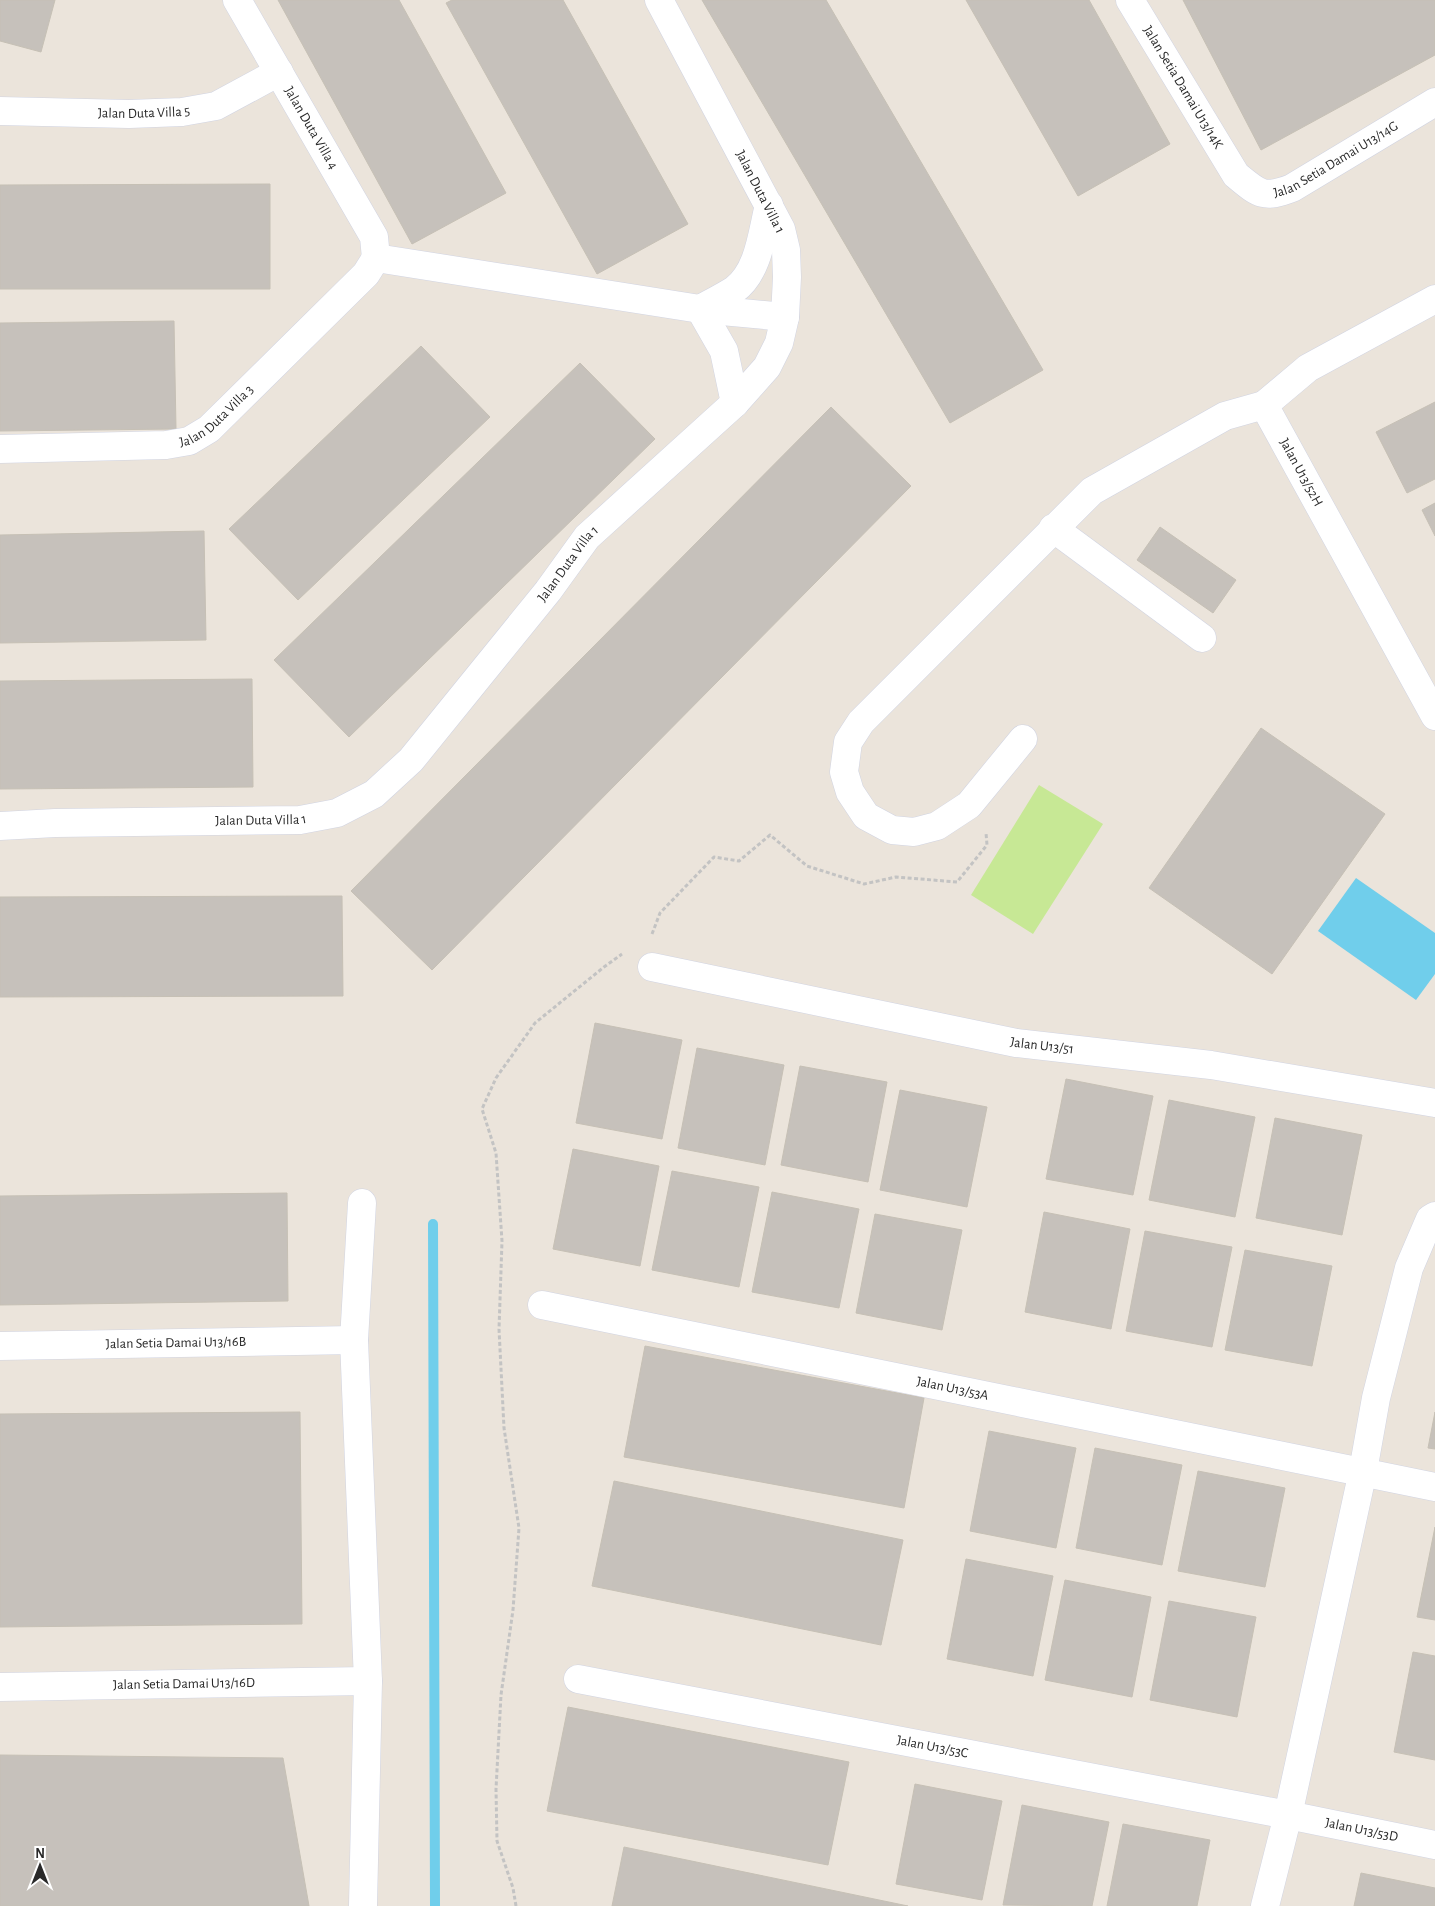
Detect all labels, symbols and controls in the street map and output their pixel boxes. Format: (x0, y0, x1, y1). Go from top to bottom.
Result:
street label: Jalan Setia Damai U13/14K (1140, 23, 1225, 151)
street label: Jalan Duta Villa 4 (282, 84, 341, 172)
street label: Jalan Duta Villa 5 (98, 104, 191, 121)
street label: Jalan Setia Damai U13/14G (1272, 119, 1401, 200)
street label: Jalan Duta Villa 1 (733, 148, 787, 236)
street label: Jalan Duta Villa 3 (178, 382, 256, 450)
street label: Jalan U13/52H (1277, 436, 1325, 509)
street label: Jalan Duta Villa 1 (535, 523, 601, 605)
street label: Jalan Duta Villa 1 (215, 812, 308, 828)
street label: Jalan U13/51 (1009, 1035, 1075, 1056)
street label: Jalan Setia Damai U13/16B (106, 1335, 246, 1351)
street label: Jalan U13/53A (915, 1375, 990, 1403)
street label: Jalan Setia Damai U13/16D (113, 1676, 255, 1692)
street label: Jalan U13/53C (896, 1733, 969, 1761)
street label: Jalan U13/53D (1324, 1816, 1399, 1844)
north arrow (15, 1841, 65, 1891)
text: N (35, 1847, 45, 1861)

